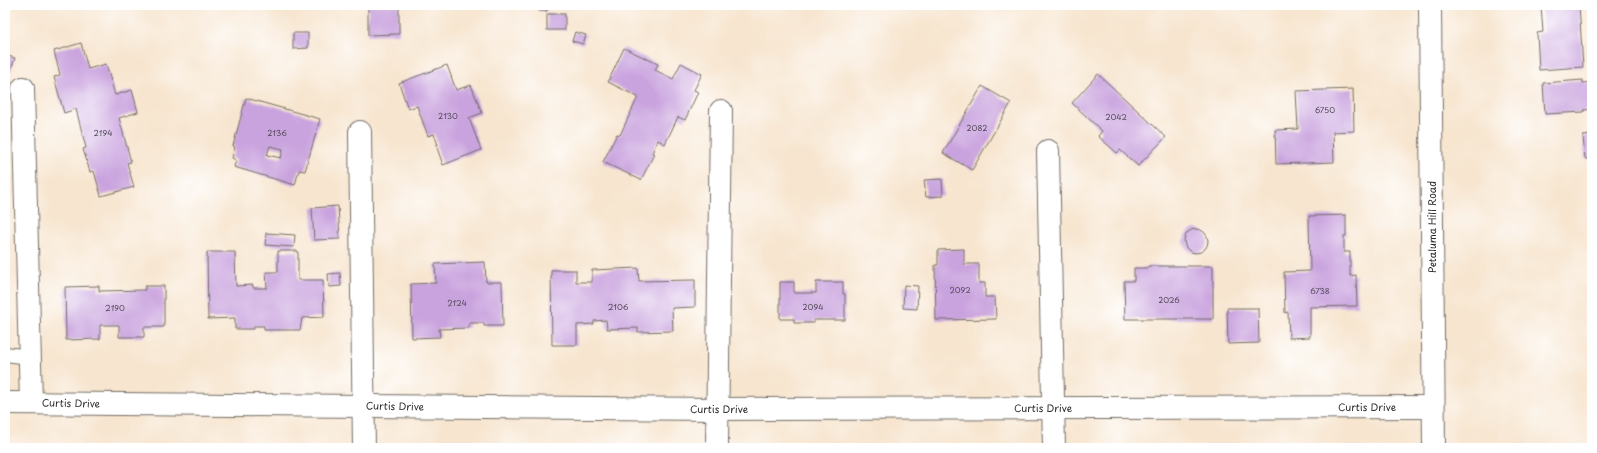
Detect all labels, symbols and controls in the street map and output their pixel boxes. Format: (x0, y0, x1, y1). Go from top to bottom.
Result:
house number: 6750 (1315, 104, 1335, 116)
house number: 2130 (438, 110, 458, 122)
house number: 2042 (1105, 111, 1127, 123)
house number: 2082 (967, 122, 987, 134)
house number: 2194 (94, 127, 112, 139)
house number: 2136 (267, 127, 287, 139)
street label: Petaluma Hill Road (1424, 181, 1439, 273)
house number: 2092 (949, 284, 971, 296)
house number: 6738 (1310, 285, 1330, 297)
house number: 2026 (1158, 294, 1180, 306)
house number: 2124 (447, 297, 467, 309)
house number: 2106 (608, 301, 629, 313)
house number: 2094 (803, 301, 823, 313)
house number: 2190 (105, 302, 125, 314)
street label: Curtis Drive (42, 394, 101, 411)
street label: Curtis Drive (366, 397, 425, 414)
street label: Curtis Drive (1338, 399, 1397, 414)
street label: Curtis Drive (1014, 400, 1073, 415)
street label: Curtis Drive (690, 401, 749, 416)

